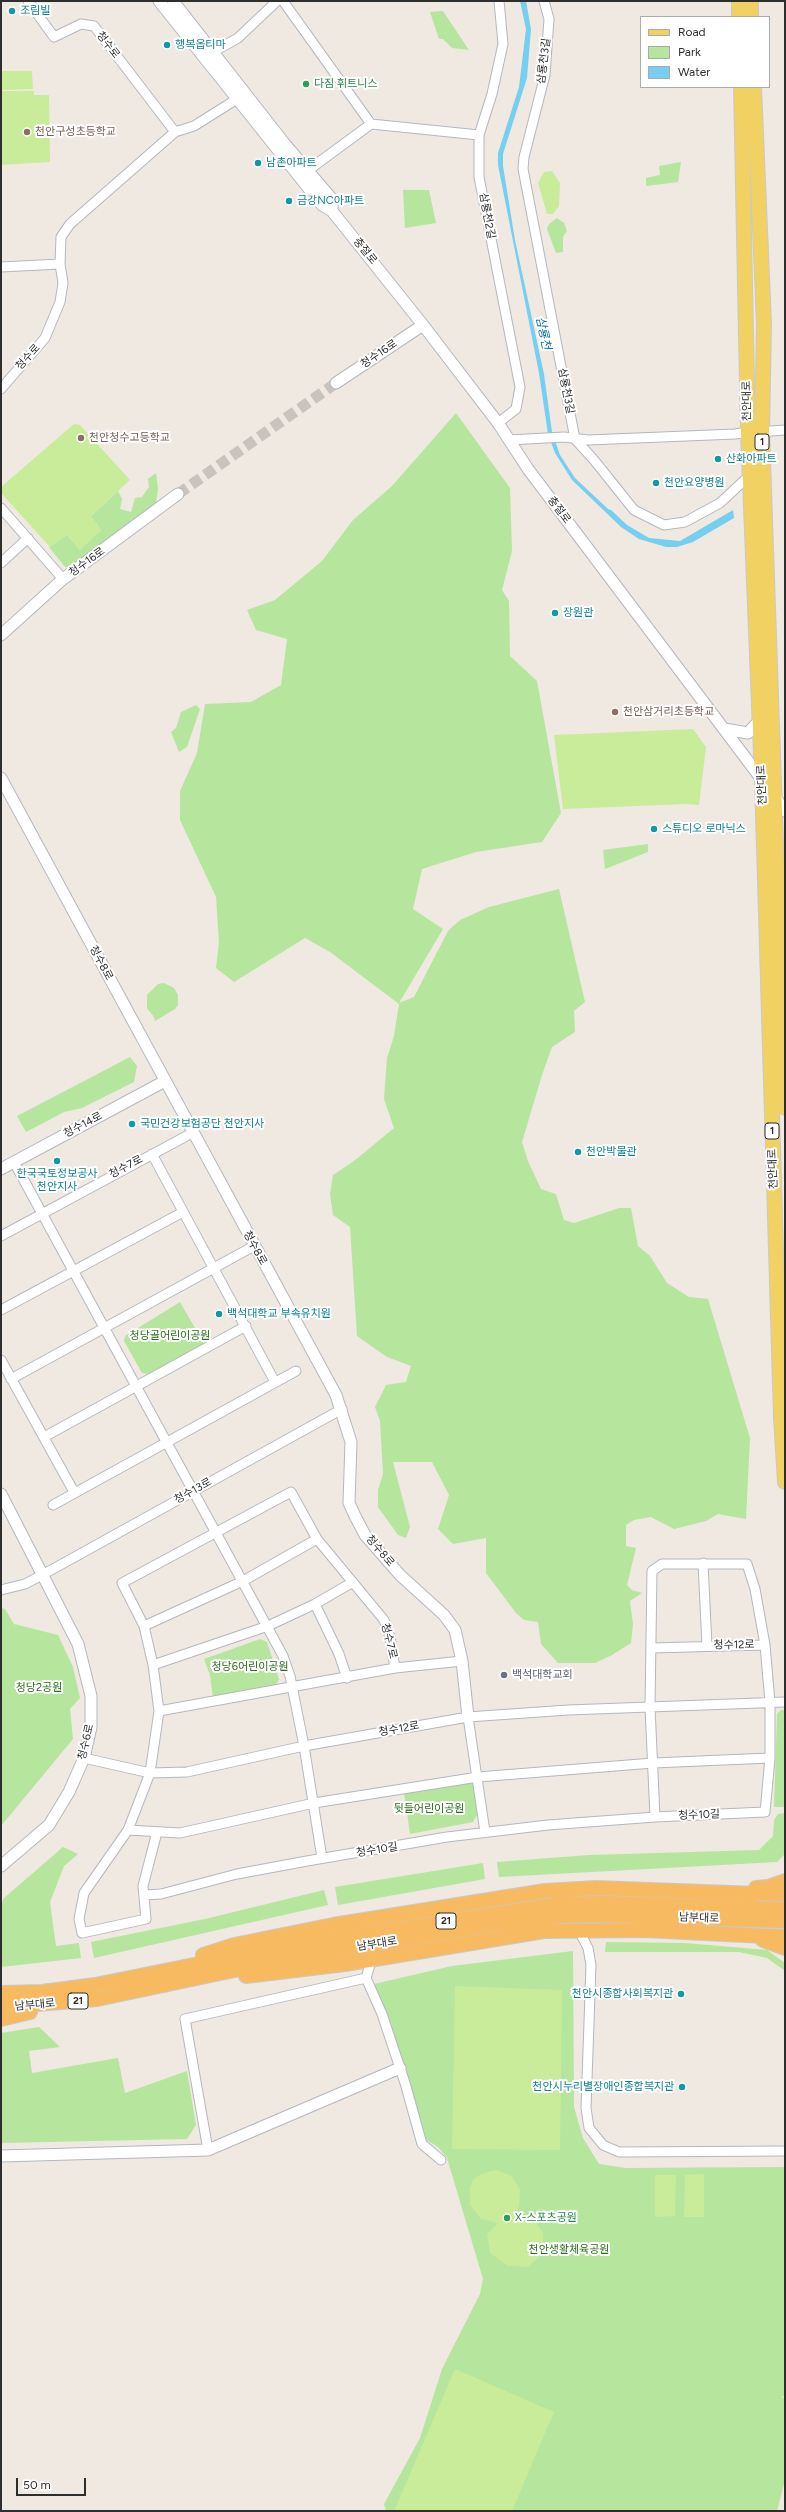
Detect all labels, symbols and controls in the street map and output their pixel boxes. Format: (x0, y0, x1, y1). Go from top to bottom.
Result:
place label: 조림빌 (20, 4, 50, 18)
marker: 조림빌 (7, 6, 17, 16)
legend (640, 16, 770, 88)
text: Road (678, 25, 706, 39)
street label: 청수로 (93, 29, 123, 61)
street label: 삼룡천3길 (535, 37, 553, 85)
place label: 행복옵티마 (175, 38, 226, 52)
marker: 행복옵티마 (162, 40, 172, 50)
text: Park (678, 45, 701, 59)
text: Water (678, 65, 710, 79)
place label: 다짐 휘트니스 (314, 77, 377, 91)
marker: 다짐 휘트니스 (301, 79, 311, 89)
place label: 천안구성초등학교 (35, 125, 116, 139)
marker: 천안구성초등학교 (22, 127, 32, 137)
place label: 남촌아파트 (266, 156, 317, 170)
marker: 남촌아파트 (253, 158, 263, 168)
street label: 삼룡천2길 (476, 192, 498, 240)
place label: 금강NC아파트 (297, 194, 364, 208)
marker: 금강NC아파트 (284, 196, 294, 206)
street label: 충절로 (350, 235, 380, 267)
water label: 삼룡천 (533, 315, 553, 351)
street label: 청수16로 (358, 337, 400, 371)
street label: 청수로 (13, 341, 43, 373)
street label: 삼룡천3길 (555, 367, 577, 415)
street label: 천안대로 (740, 381, 754, 421)
place label: 천안청수고등학교 (89, 431, 170, 445)
marker: 천안청수고등학교 (76, 433, 86, 443)
road number: 1 (755, 434, 769, 450)
place label: 산화아파트 (726, 452, 777, 466)
marker: 산화아파트 (713, 454, 723, 464)
place label: 천안요양병원 (664, 476, 725, 490)
marker: 천안요양병원 (651, 478, 661, 488)
street label: 충절로 (545, 494, 573, 526)
street label: 청수16로 (66, 545, 108, 579)
place label: 장원관 (563, 606, 593, 620)
marker: 장원관 (550, 608, 560, 618)
place label: 천안삼거리초등학교 (623, 705, 714, 719)
marker: 천안삼거리초등학교 (610, 707, 620, 717)
street label: 천안대로 (755, 765, 769, 805)
place label: 스튜디오 로마닉스 (662, 822, 746, 836)
marker: 스튜디오 로마닉스 (649, 824, 659, 834)
street label: 청수8로 (86, 944, 116, 982)
street label: 청수14로 (61, 1109, 105, 1141)
place label: 국민건강보험공단 천안지사 (140, 1117, 264, 1131)
marker: 국민건강보험공단 천안지사 (127, 1119, 137, 1129)
road number: 1 (765, 1123, 779, 1139)
place label: 천안박물관 (586, 1145, 637, 1159)
marker: 천안박물관 (573, 1147, 583, 1157)
street label: 천안대로 (766, 1149, 780, 1189)
street label: 청수7로 (107, 1153, 145, 1181)
marker: 한국국토정보공사 천안지사 (52, 1156, 62, 1166)
place label: 한국국토정보공사 천안지사 (17, 1167, 97, 1193)
street label: 청수8로 (240, 1229, 270, 1267)
place label: 백석대학교 부속유치원 (227, 1307, 331, 1321)
marker: 백석대학교 부속유치원 (214, 1309, 224, 1319)
park label: 청당골어린이공원 (130, 1329, 210, 1343)
street label: 청수13로 (172, 1475, 214, 1507)
street label: 청수8로 (363, 1533, 397, 1569)
street label: 청수7로 (378, 1622, 400, 1660)
street label: 청수12로 (713, 1638, 755, 1652)
park label: 청당6어린이공원 (211, 1660, 289, 1674)
place label: 백석대학교회 (512, 1668, 573, 1682)
marker: 백석대학교회 (499, 1670, 509, 1680)
park label: 청당2공원 (16, 1681, 62, 1695)
street label: 청수12로 (378, 1719, 420, 1739)
street label: 청수6로 (75, 1723, 97, 1761)
park label: 뒷들어린이공원 (394, 1802, 464, 1816)
street label: 청수10길 (678, 1808, 720, 1822)
street label: 청수10길 (355, 1840, 399, 1860)
street label: 남부대로 (679, 1911, 719, 1925)
road number: 21 (436, 1913, 456, 1929)
street label: 남부대로 (356, 1934, 398, 1954)
place label: 천안시종합사회복지관 (572, 1987, 673, 2001)
marker: 천안시종합사회복지관 (676, 1989, 686, 1999)
road number: 21 (68, 1993, 88, 2009)
street label: 남부대로 (14, 1997, 56, 2013)
place label: 천안시누리별장애인종합복지관 (532, 2080, 674, 2094)
marker: 천안시누리별장애인종합복지관 (677, 2082, 687, 2092)
place label: X-스포츠공원 (515, 2211, 577, 2225)
marker: X-스포츠공원 (502, 2213, 512, 2223)
park label: 천안생활체육공원 (529, 2243, 609, 2257)
scale bar (18, 2470, 88, 2496)
text: 50 m (23, 2478, 51, 2492)

